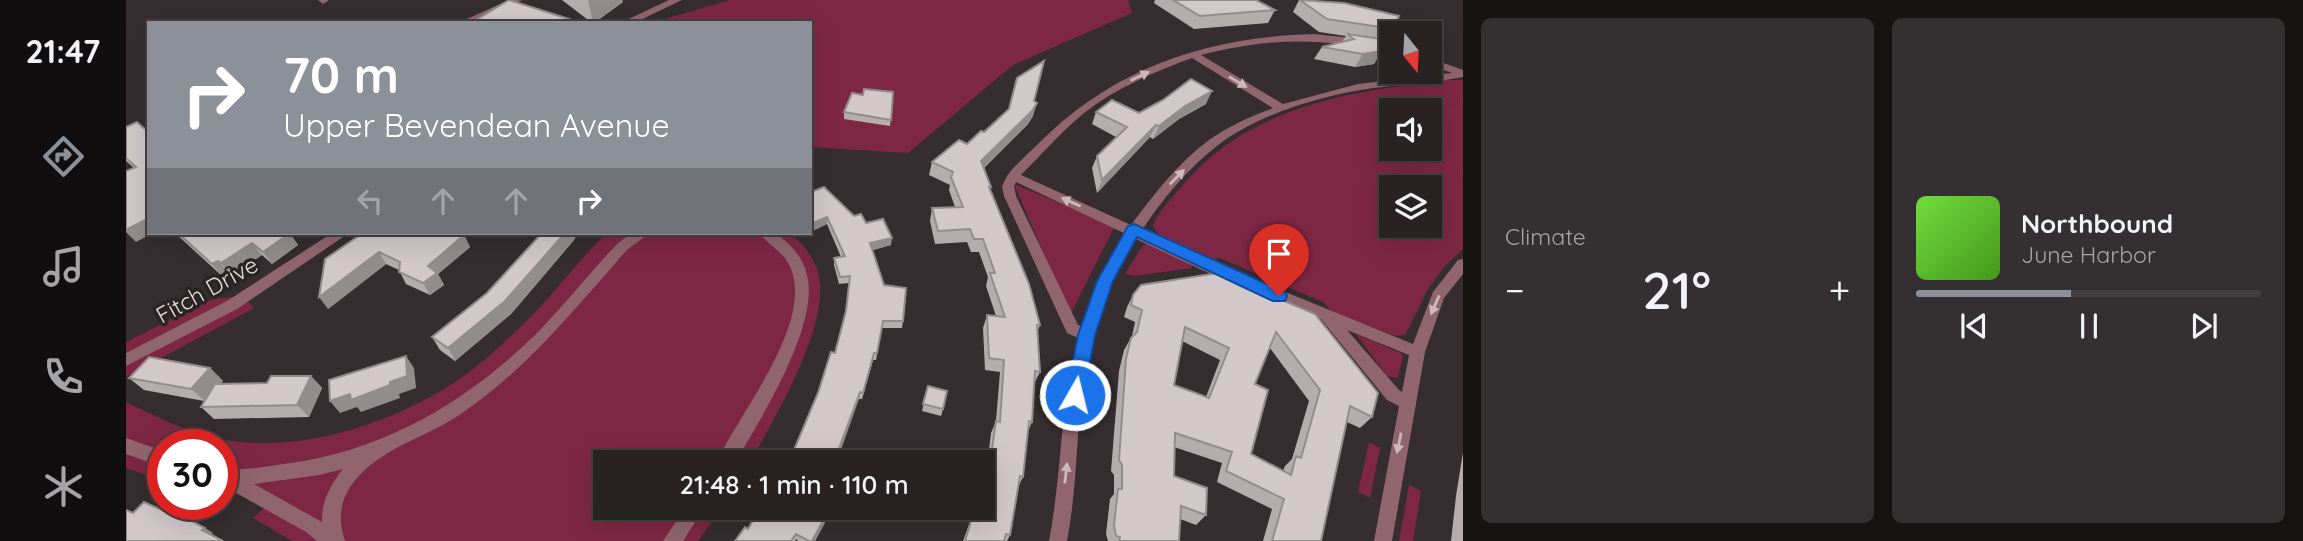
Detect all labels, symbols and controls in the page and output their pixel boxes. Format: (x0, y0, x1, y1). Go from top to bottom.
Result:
north arrow (1379, 21, 1442, 84)
map controls (1379, 21, 1442, 238)
text: 21:47 (26, 31, 100, 71)
text: 70 m (283, 44, 399, 105)
icon: right (168, 49, 259, 140)
one-way arrow (1130, 70, 1151, 81)
one-way arrow (1229, 75, 1248, 88)
button: sound (1379, 98, 1442, 161)
text: Upper Bevendean Avenue (283, 105, 669, 145)
icon: directions (39, 132, 88, 181)
one-way arrow (1169, 169, 1185, 186)
button: layers (1379, 175, 1442, 238)
icon: left (351, 182, 389, 220)
icon: ahead (424, 182, 462, 220)
icon: ahead (497, 182, 535, 220)
icon: right (570, 182, 608, 220)
one-way arrow (1061, 196, 1082, 207)
text: Northbound (2021, 207, 2173, 240)
text: Climate (1505, 222, 1586, 251)
pin (1249, 224, 1309, 296)
icon: arrive (1260, 235, 1298, 273)
text: June Harbor (2021, 240, 2156, 269)
icon: music (39, 242, 88, 291)
street label: Fitch Drive (151, 250, 263, 329)
text: 21° (1642, 257, 1711, 322)
text: − (1505, 266, 1525, 314)
text: + (1829, 266, 1850, 314)
one-way arrow (1429, 295, 1441, 315)
icon: previous (1955, 307, 1993, 345)
icon: pause (2070, 307, 2108, 345)
icon: next (2185, 307, 2223, 345)
icon: phone (39, 352, 88, 401)
position arrow (1038, 358, 1112, 432)
speed limit sign: 30 (147, 429, 238, 520)
one-way arrow (1394, 432, 1405, 454)
icon: climate (39, 462, 88, 511)
one-way arrow (1061, 462, 1072, 484)
text: 21:48 · 1 min · 110 m (679, 468, 909, 501)

